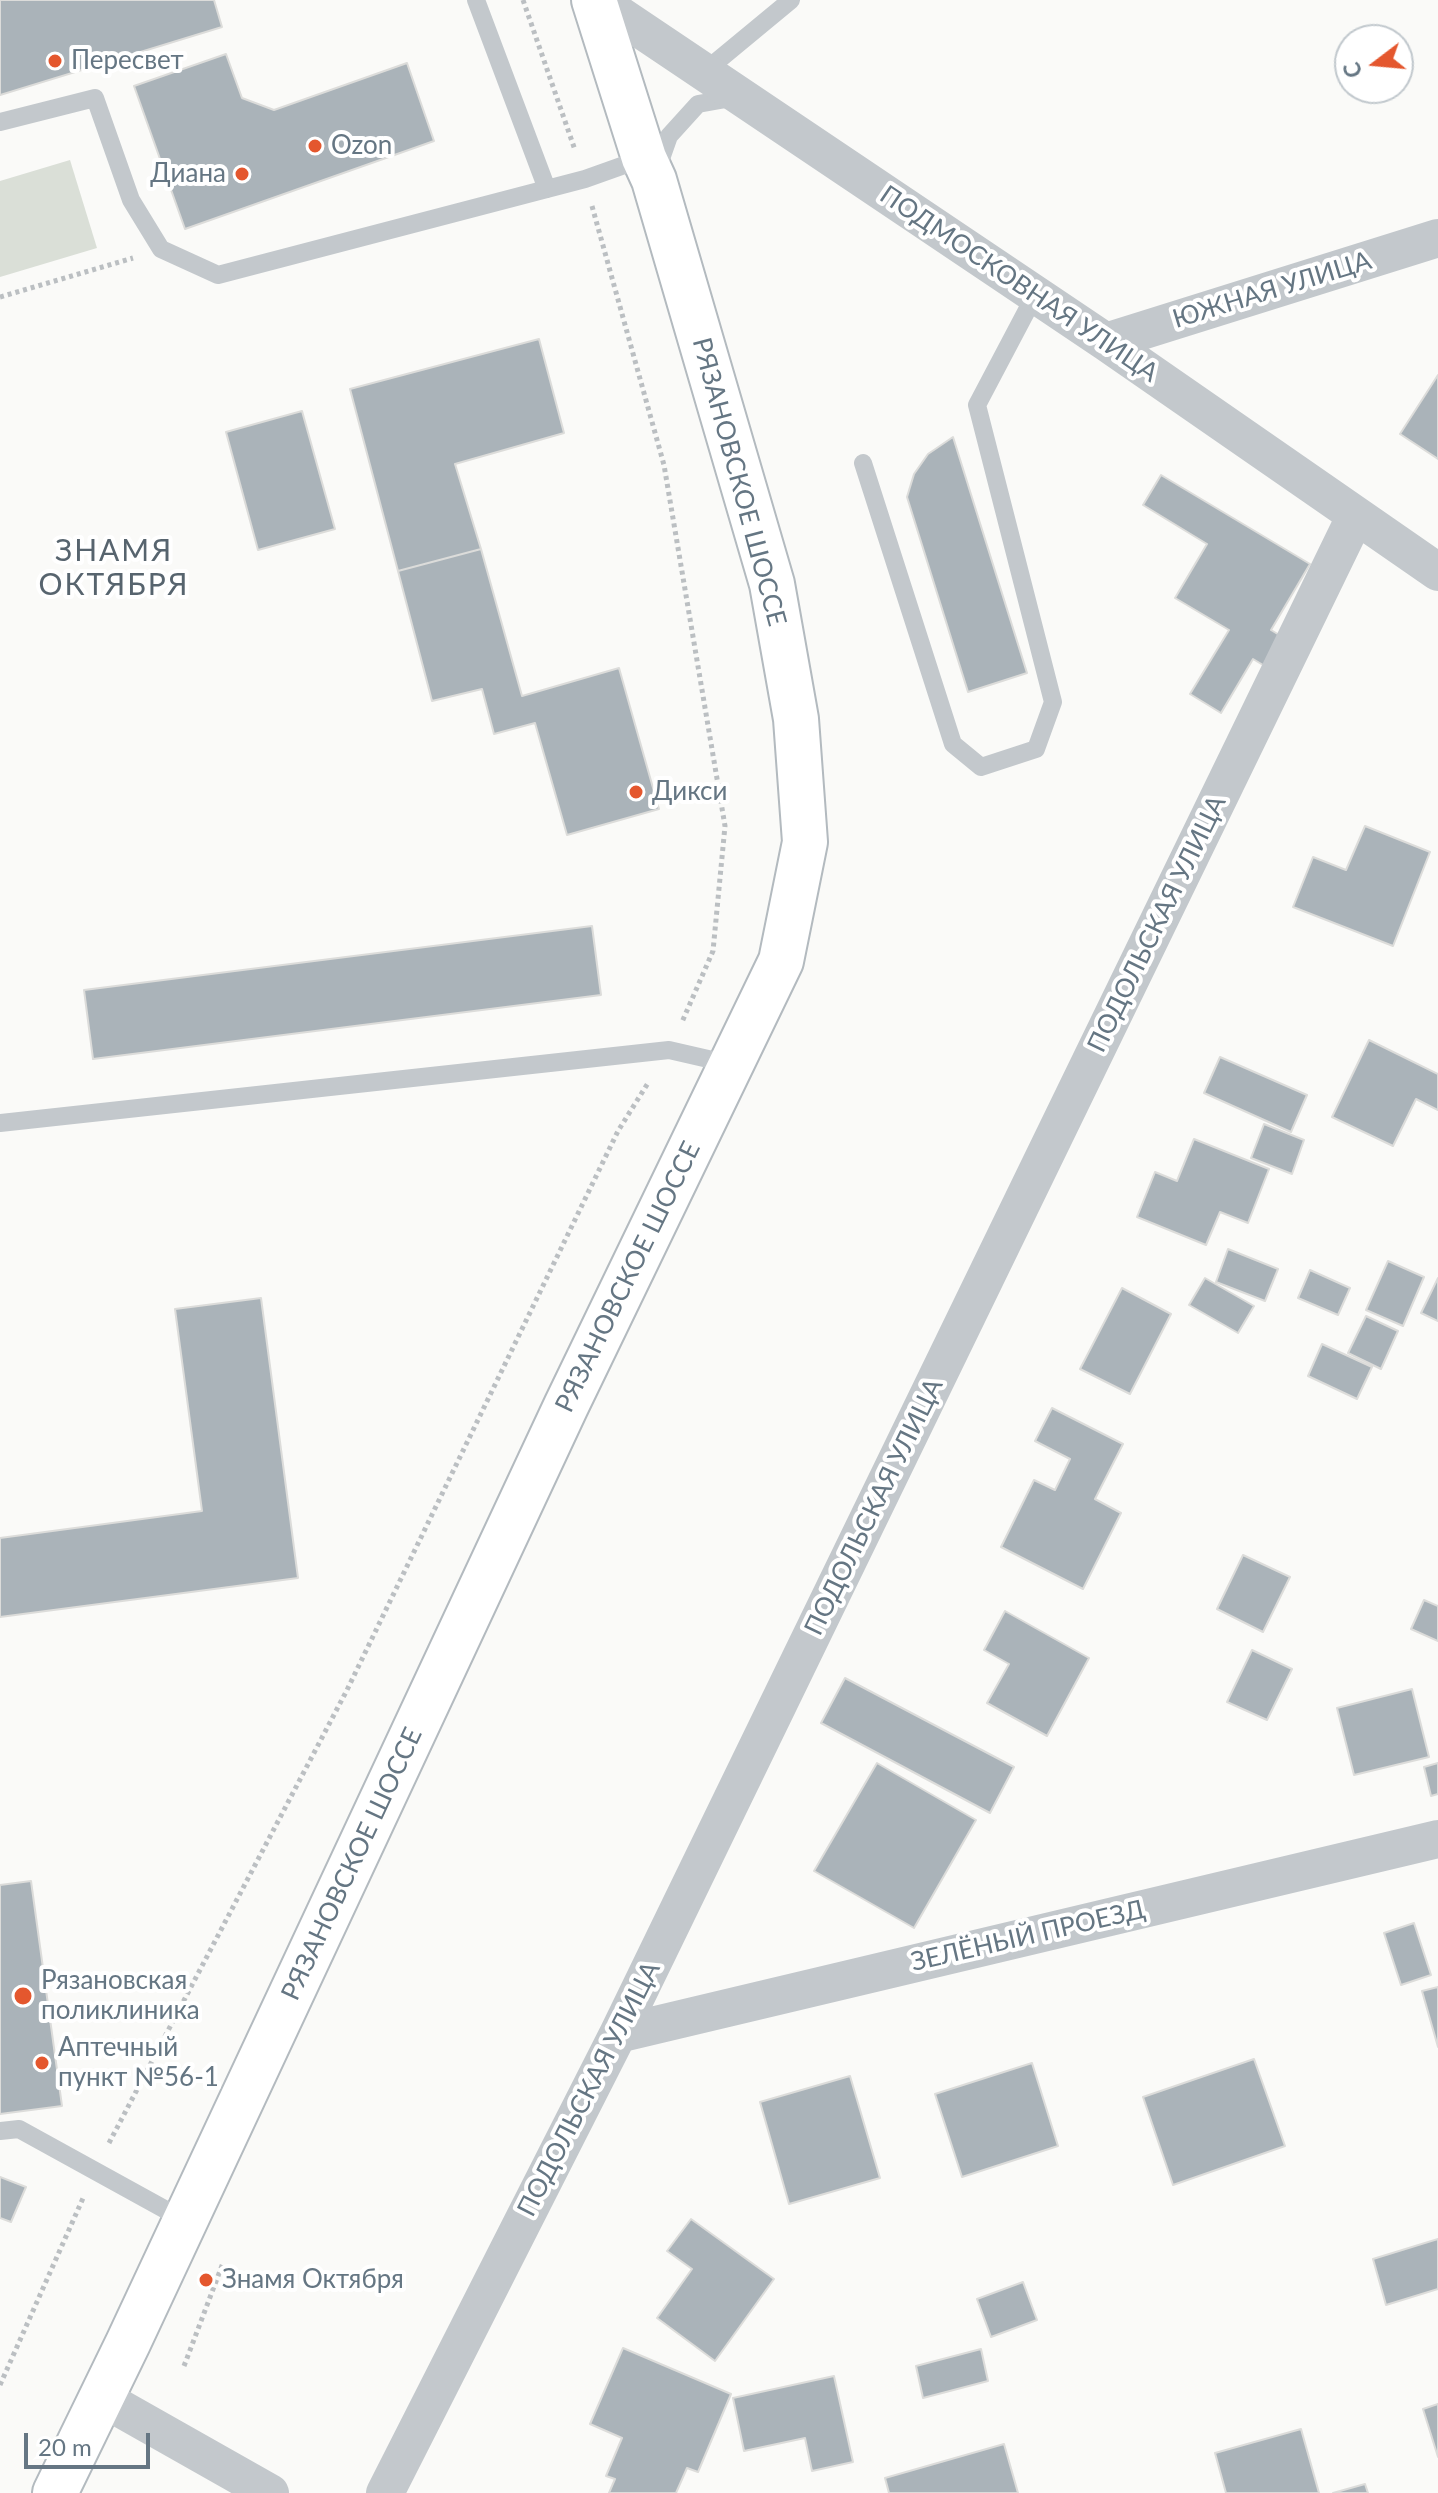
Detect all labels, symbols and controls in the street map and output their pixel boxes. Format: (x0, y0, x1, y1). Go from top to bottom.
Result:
north arrow (1334, 24, 1414, 104)
place label: Пересвет (71, 45, 184, 77)
marker: Пересвет (46, 52, 64, 70)
text: С (1337, 59, 1367, 81)
place label: Ozon (331, 130, 392, 162)
marker: Ozon (306, 137, 324, 155)
place label: Диана (150, 158, 226, 190)
marker: Диана (233, 165, 251, 183)
street label: ПОДМОСКОВНАЯ УЛИЦА (874, 179, 1164, 389)
street label: ЮЖНАЯ УЛИЦА (1169, 245, 1375, 335)
street label: РЯЗАНОВСКОЕ ШОССЕ (685, 334, 793, 630)
district label: ЗНАМЯ ОКТЯБРЯ (38, 533, 190, 604)
place label: Дикси (652, 776, 727, 808)
marker: Дикси (627, 783, 645, 801)
street label: ПОДОЛЬСКАЯ УЛИЦА (1081, 791, 1233, 1057)
street label: РЯЗАНОВСКОЕ ШОССЕ (549, 1137, 707, 1417)
street label: ПОДОЛЬСКАЯ УЛИЦА (798, 1374, 950, 1640)
street label: РЯЗАНОВСКОЕ ШОССЕ (275, 1723, 429, 2005)
street label: ЗЕЛЁНЫЙ ПРОЕЗД (908, 1894, 1148, 1978)
street label: ПОДОЛЬСКАЯ УЛИЦА (511, 1956, 667, 2222)
place label: Рязановская поликлиника (41, 1965, 200, 2026)
marker: Рязановская поликлиника (12, 1985, 34, 2007)
place label: Аптечный пункт №56-1 (58, 2032, 219, 2094)
marker: Аптечный пункт №56-1 (33, 2054, 51, 2072)
place label: Знамя Октября (222, 2264, 404, 2296)
marker: Знамя Октября (197, 2271, 215, 2289)
scale bar (28, 2417, 154, 2467)
text: 20 m (38, 2432, 92, 2461)

